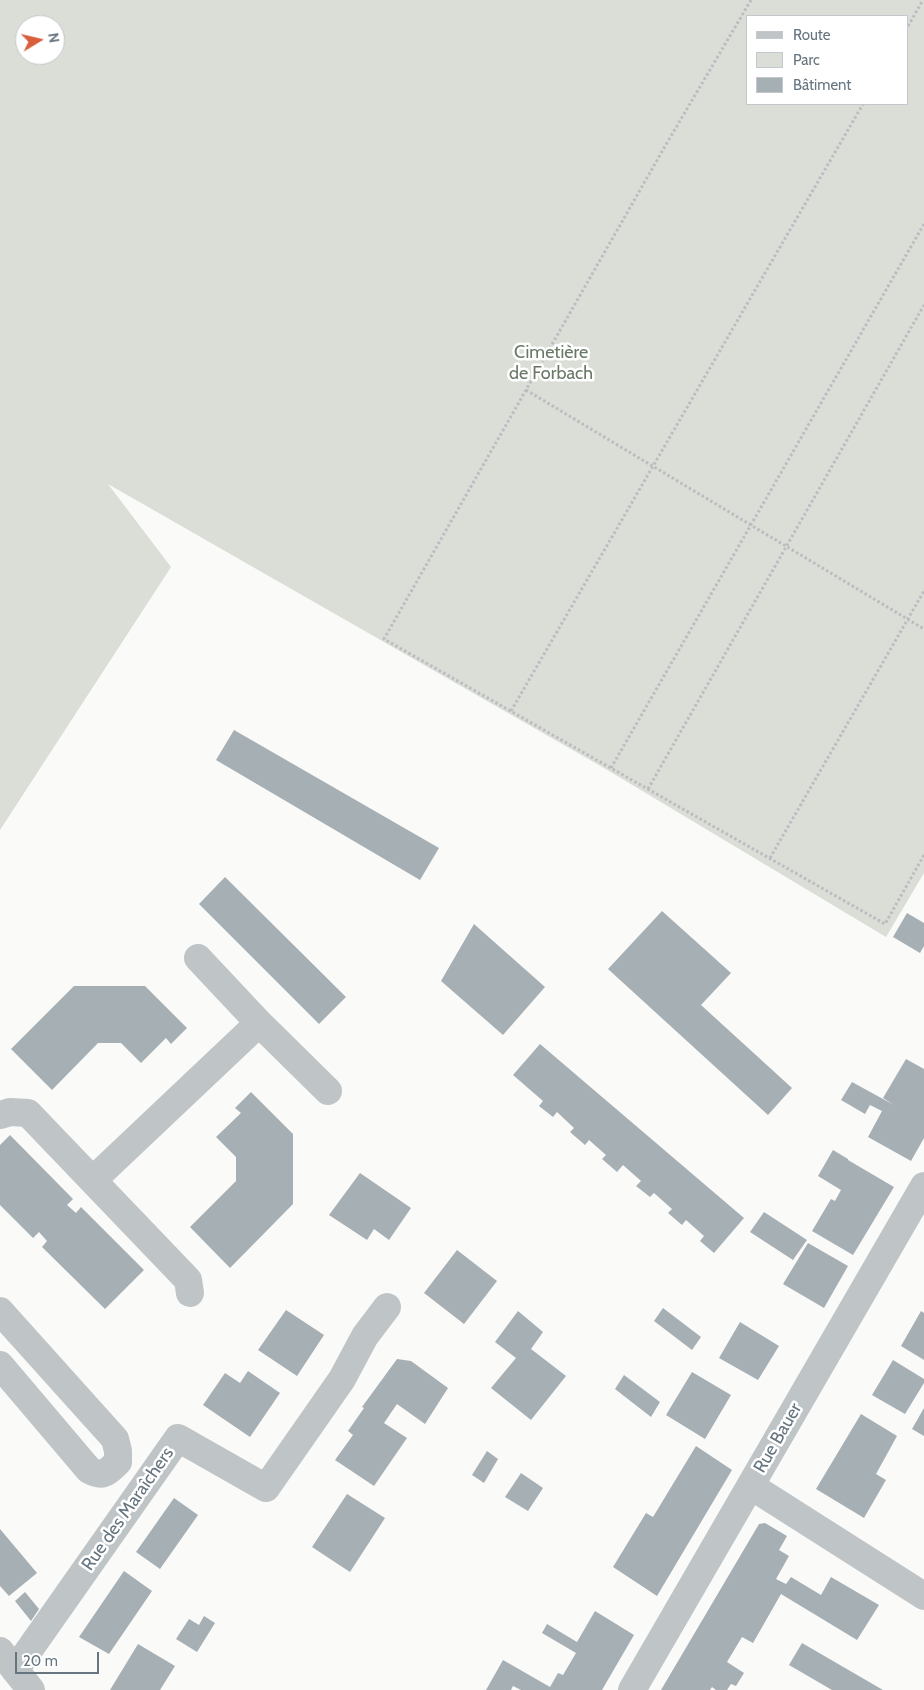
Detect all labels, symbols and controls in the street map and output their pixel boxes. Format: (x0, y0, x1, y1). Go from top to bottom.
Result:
north arrow (15, 15, 65, 65)
legend (746, 15, 909, 105)
text: Route (793, 26, 831, 44)
text: N (44, 32, 63, 44)
text: Parc (793, 51, 820, 69)
text: Bâtiment (793, 76, 851, 94)
park label: Cimetière de Forbach (509, 342, 593, 384)
street label: Rue Bauer (749, 1399, 807, 1477)
street label: Rue des Maraîchers (77, 1443, 179, 1575)
scale bar (18, 1642, 101, 1674)
text: 20 m (23, 1652, 58, 1670)

